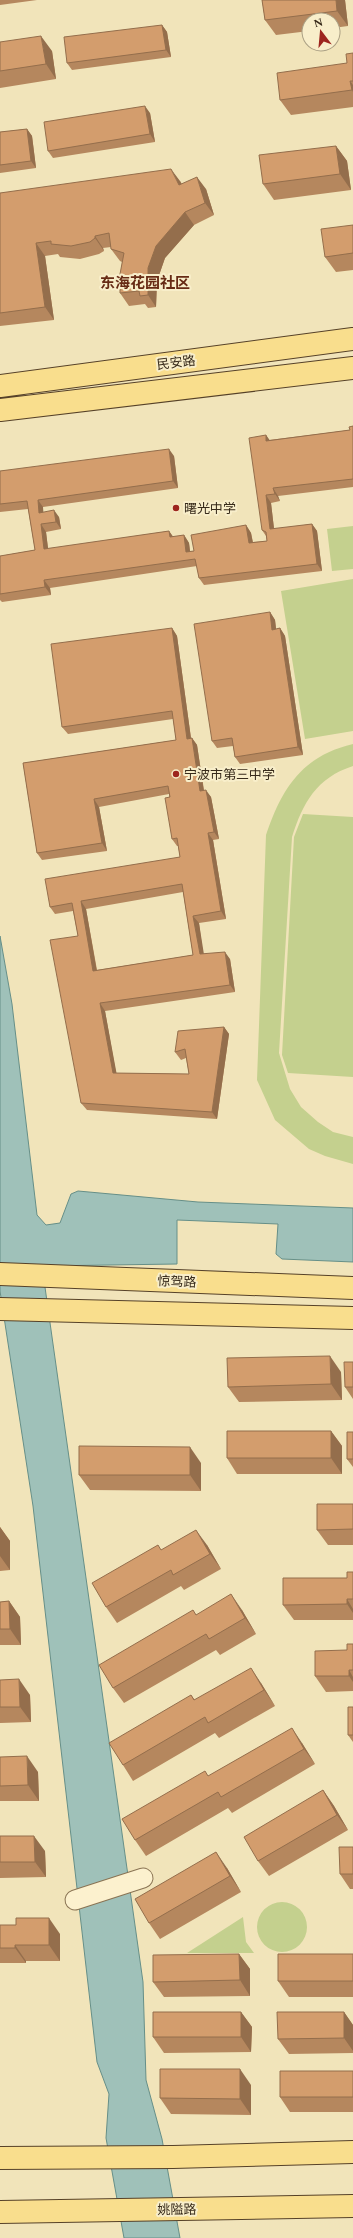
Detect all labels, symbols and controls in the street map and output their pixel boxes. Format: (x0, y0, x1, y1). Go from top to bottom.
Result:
north arrow (301, 12, 341, 52)
text: N (312, 13, 325, 32)
district label: 东海花园社区 (100, 272, 190, 295)
street label: 民安路 (156, 351, 197, 375)
place label: 曙光中学 (184, 499, 236, 519)
marker: 曙光中学 (171, 503, 181, 513)
place label: 宁波市第三中学 (184, 765, 275, 785)
marker: 宁波市第三中学 (171, 769, 181, 779)
street label: 惊驾路 (157, 1271, 197, 1293)
street label: 姚隘路 (157, 2200, 197, 2220)

